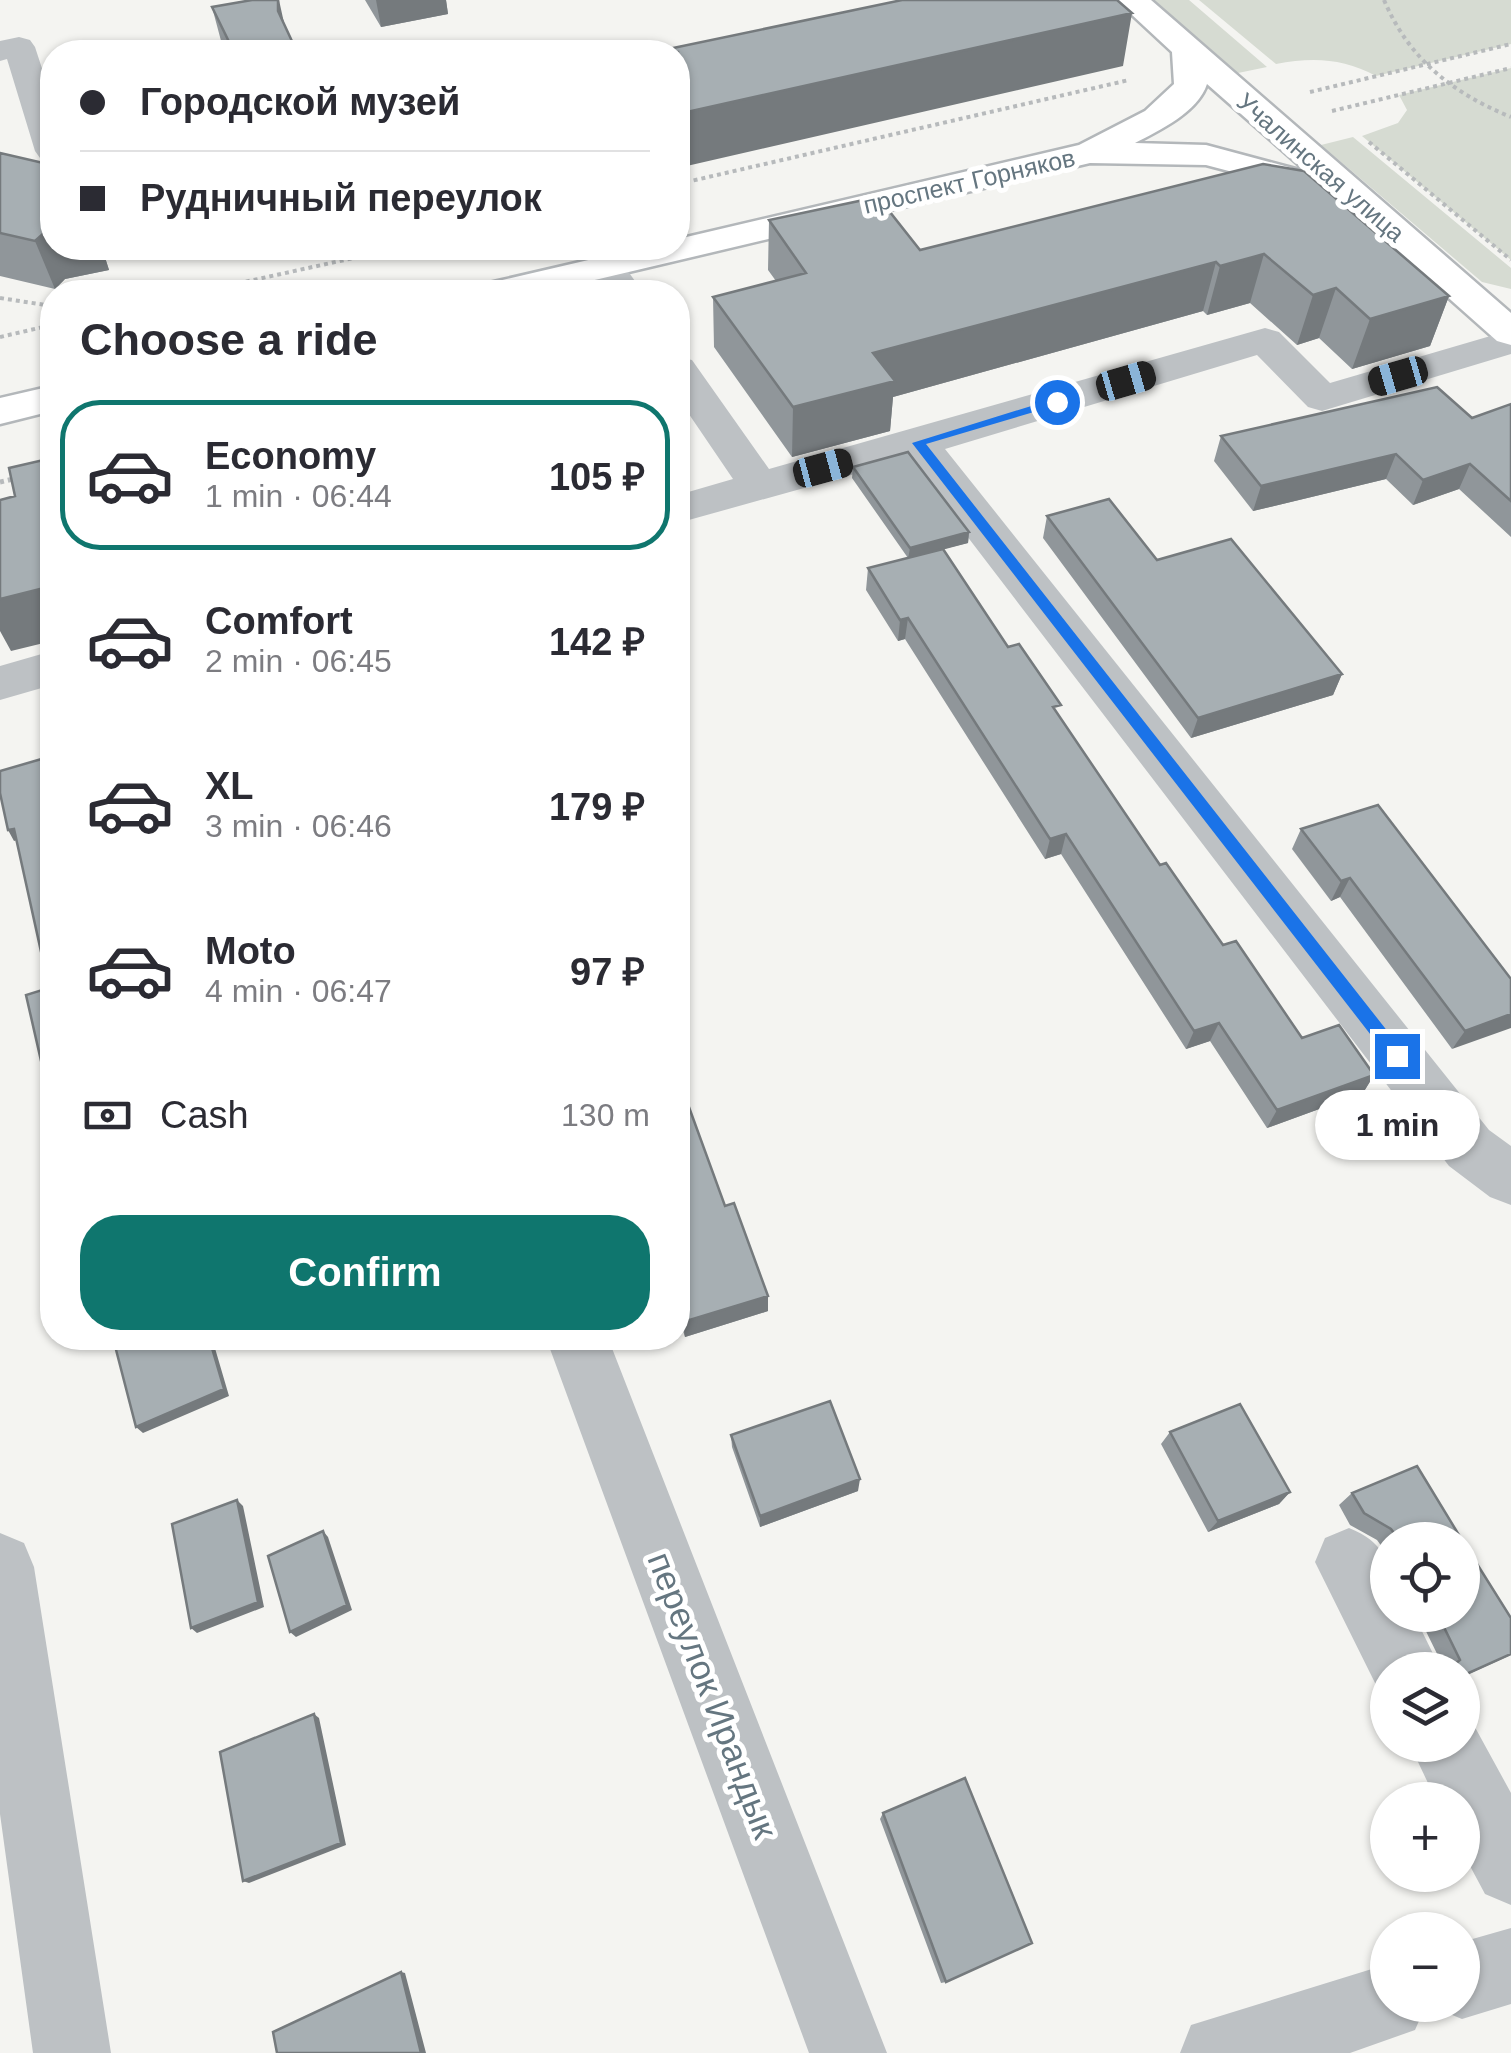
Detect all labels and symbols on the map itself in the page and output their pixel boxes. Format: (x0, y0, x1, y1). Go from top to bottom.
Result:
street label: Учалинская улица (1232, 87, 1410, 247)
street label: проспект Горняков (860, 143, 1078, 219)
car (1365, 353, 1431, 399)
car (1093, 358, 1159, 404)
route start (1035, 380, 1080, 425)
car (790, 446, 856, 490)
route end (1375, 1034, 1420, 1079)
callout: 1 min (1314, 1091, 1480, 1161)
street label: переулок Ирандык (640, 1546, 786, 1844)

